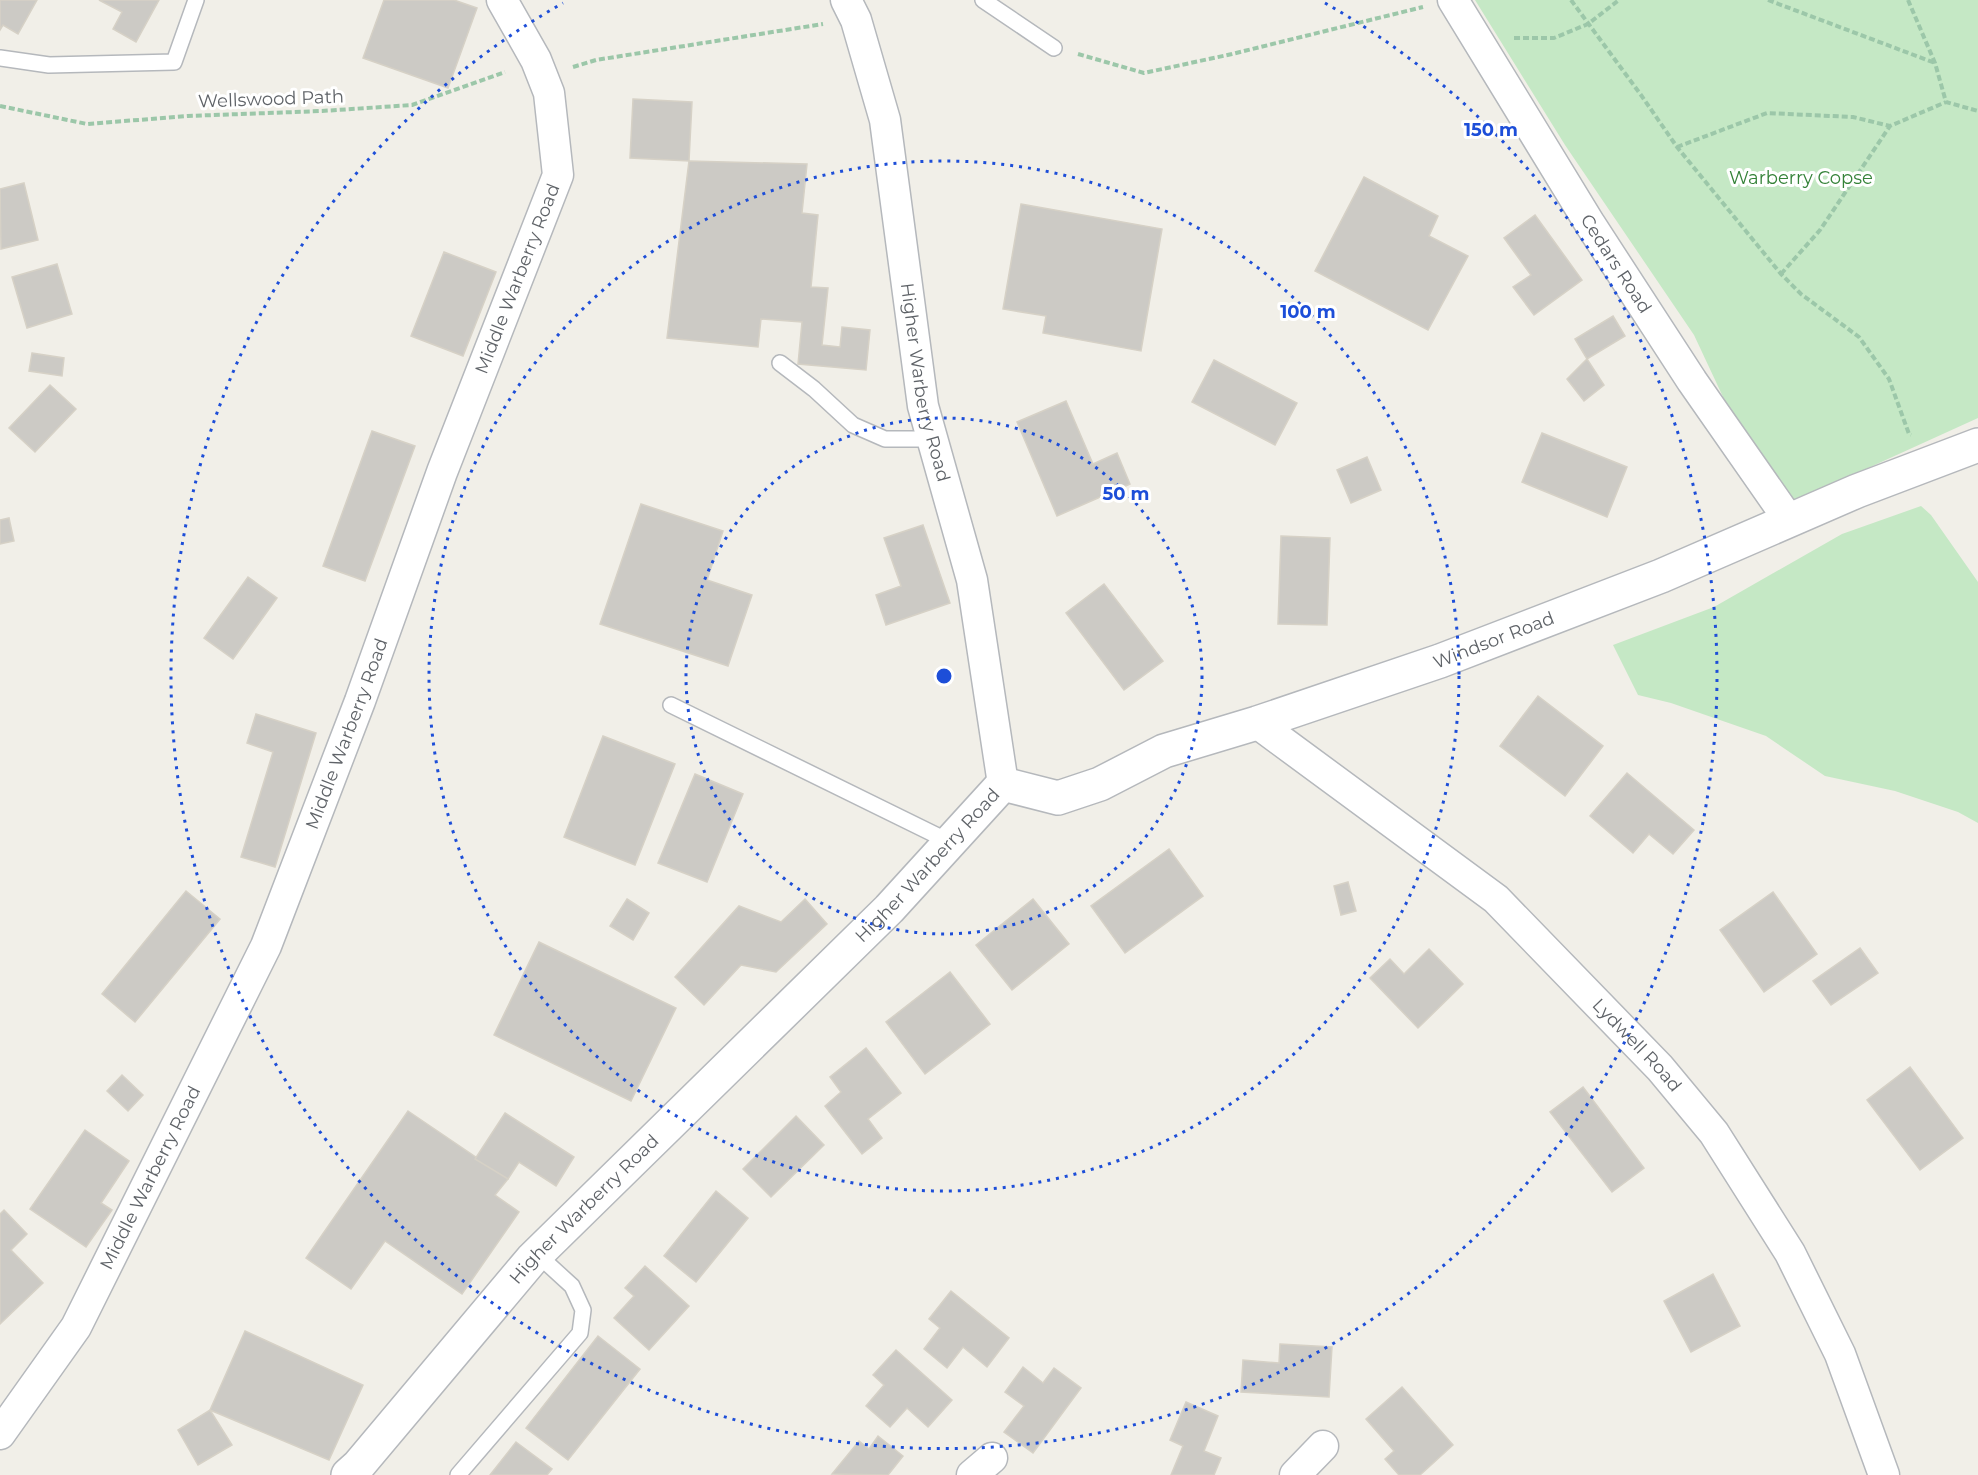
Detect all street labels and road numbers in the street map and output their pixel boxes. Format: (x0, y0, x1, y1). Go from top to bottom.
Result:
street label: Wellswood Path (198, 85, 344, 113)
street label: Middle Warberry Road (470, 181, 565, 377)
street label: Cedars Road (1576, 210, 1656, 318)
street label: Higher Warberry Road (896, 281, 955, 484)
street label: Windsor Road (1430, 607, 1557, 674)
street label: Middle Warberry Road (301, 635, 393, 833)
street label: Higher Warberry Road (851, 784, 1005, 947)
street label: Lydwell Road (1588, 994, 1686, 1096)
street label: Middle Warberry Road (95, 1082, 205, 1273)
street label: Higher Warberry Road (505, 1130, 663, 1288)

